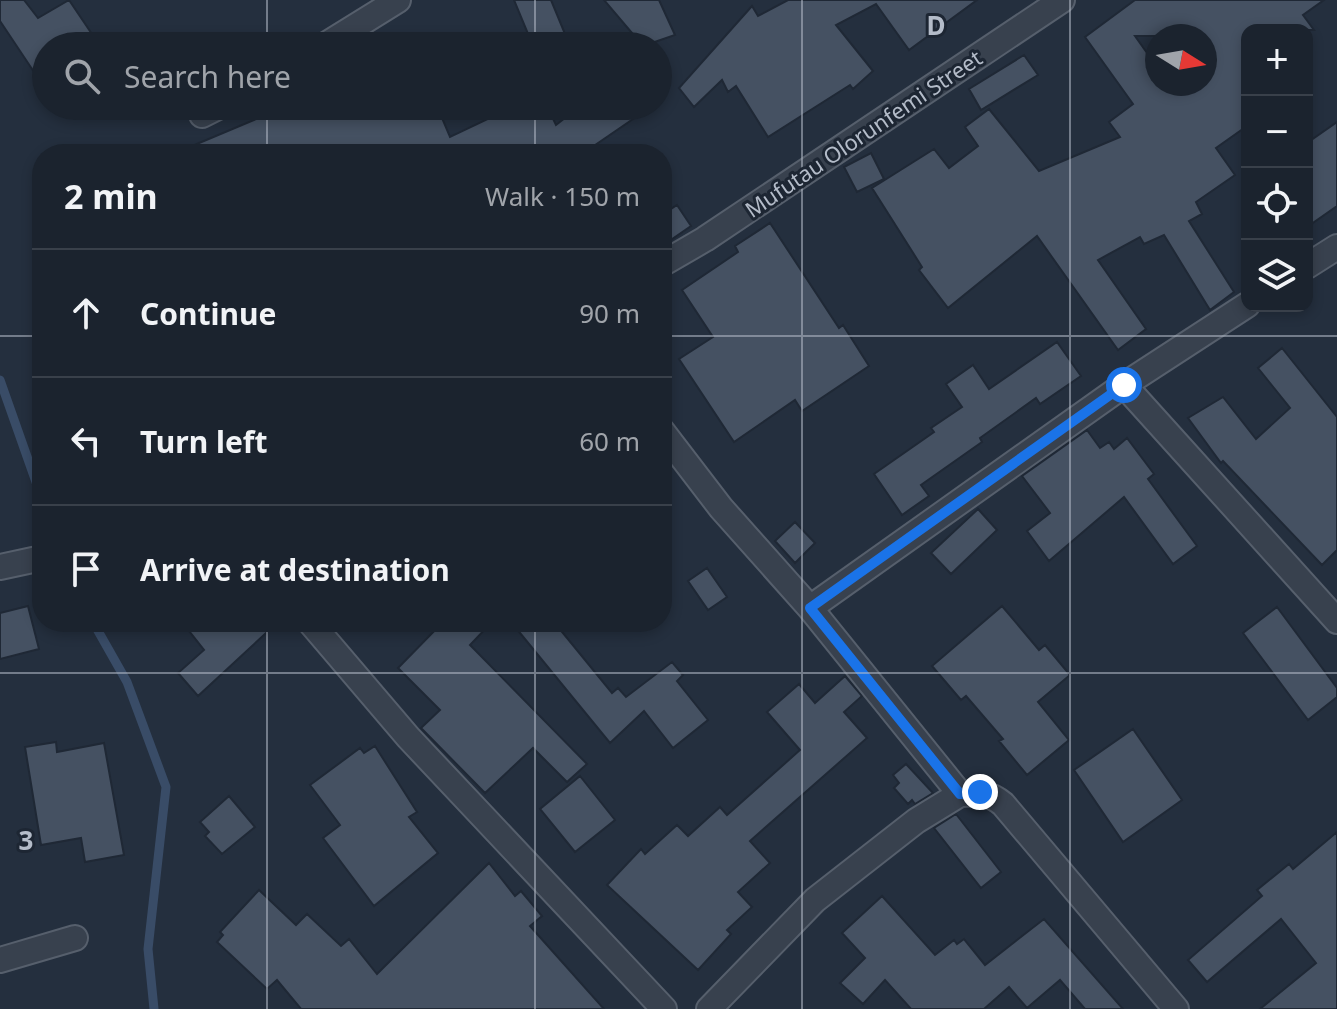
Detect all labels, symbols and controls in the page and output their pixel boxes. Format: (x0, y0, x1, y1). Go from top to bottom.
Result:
text: D (926, 7, 946, 43)
north arrow (1145, 24, 1217, 96)
map controls (1241, 24, 1313, 312)
button: + (1241, 24, 1313, 96)
search box (32, 32, 672, 120)
street label: Mufutau Olorunfemi Street (738, 42, 988, 224)
icon: search (60, 54, 104, 98)
text: Search here (124, 56, 291, 97)
button: − (1241, 96, 1313, 168)
button: locate (1241, 168, 1313, 240)
text: 2 min (64, 173, 158, 219)
text: Walk · 150 m (485, 178, 640, 214)
button: layers (1241, 240, 1313, 312)
icon: ahead (64, 291, 108, 335)
text: Continue (140, 293, 276, 334)
text: 90 m (579, 295, 640, 331)
route start (1106, 367, 1142, 403)
icon: left (64, 419, 108, 463)
text: Turn left (140, 421, 268, 462)
text: 60 m (579, 423, 640, 459)
icon: arrive (64, 547, 108, 591)
text: Arrive at destination (140, 549, 450, 590)
route end (962, 774, 998, 810)
text: 3 (19, 822, 33, 858)

